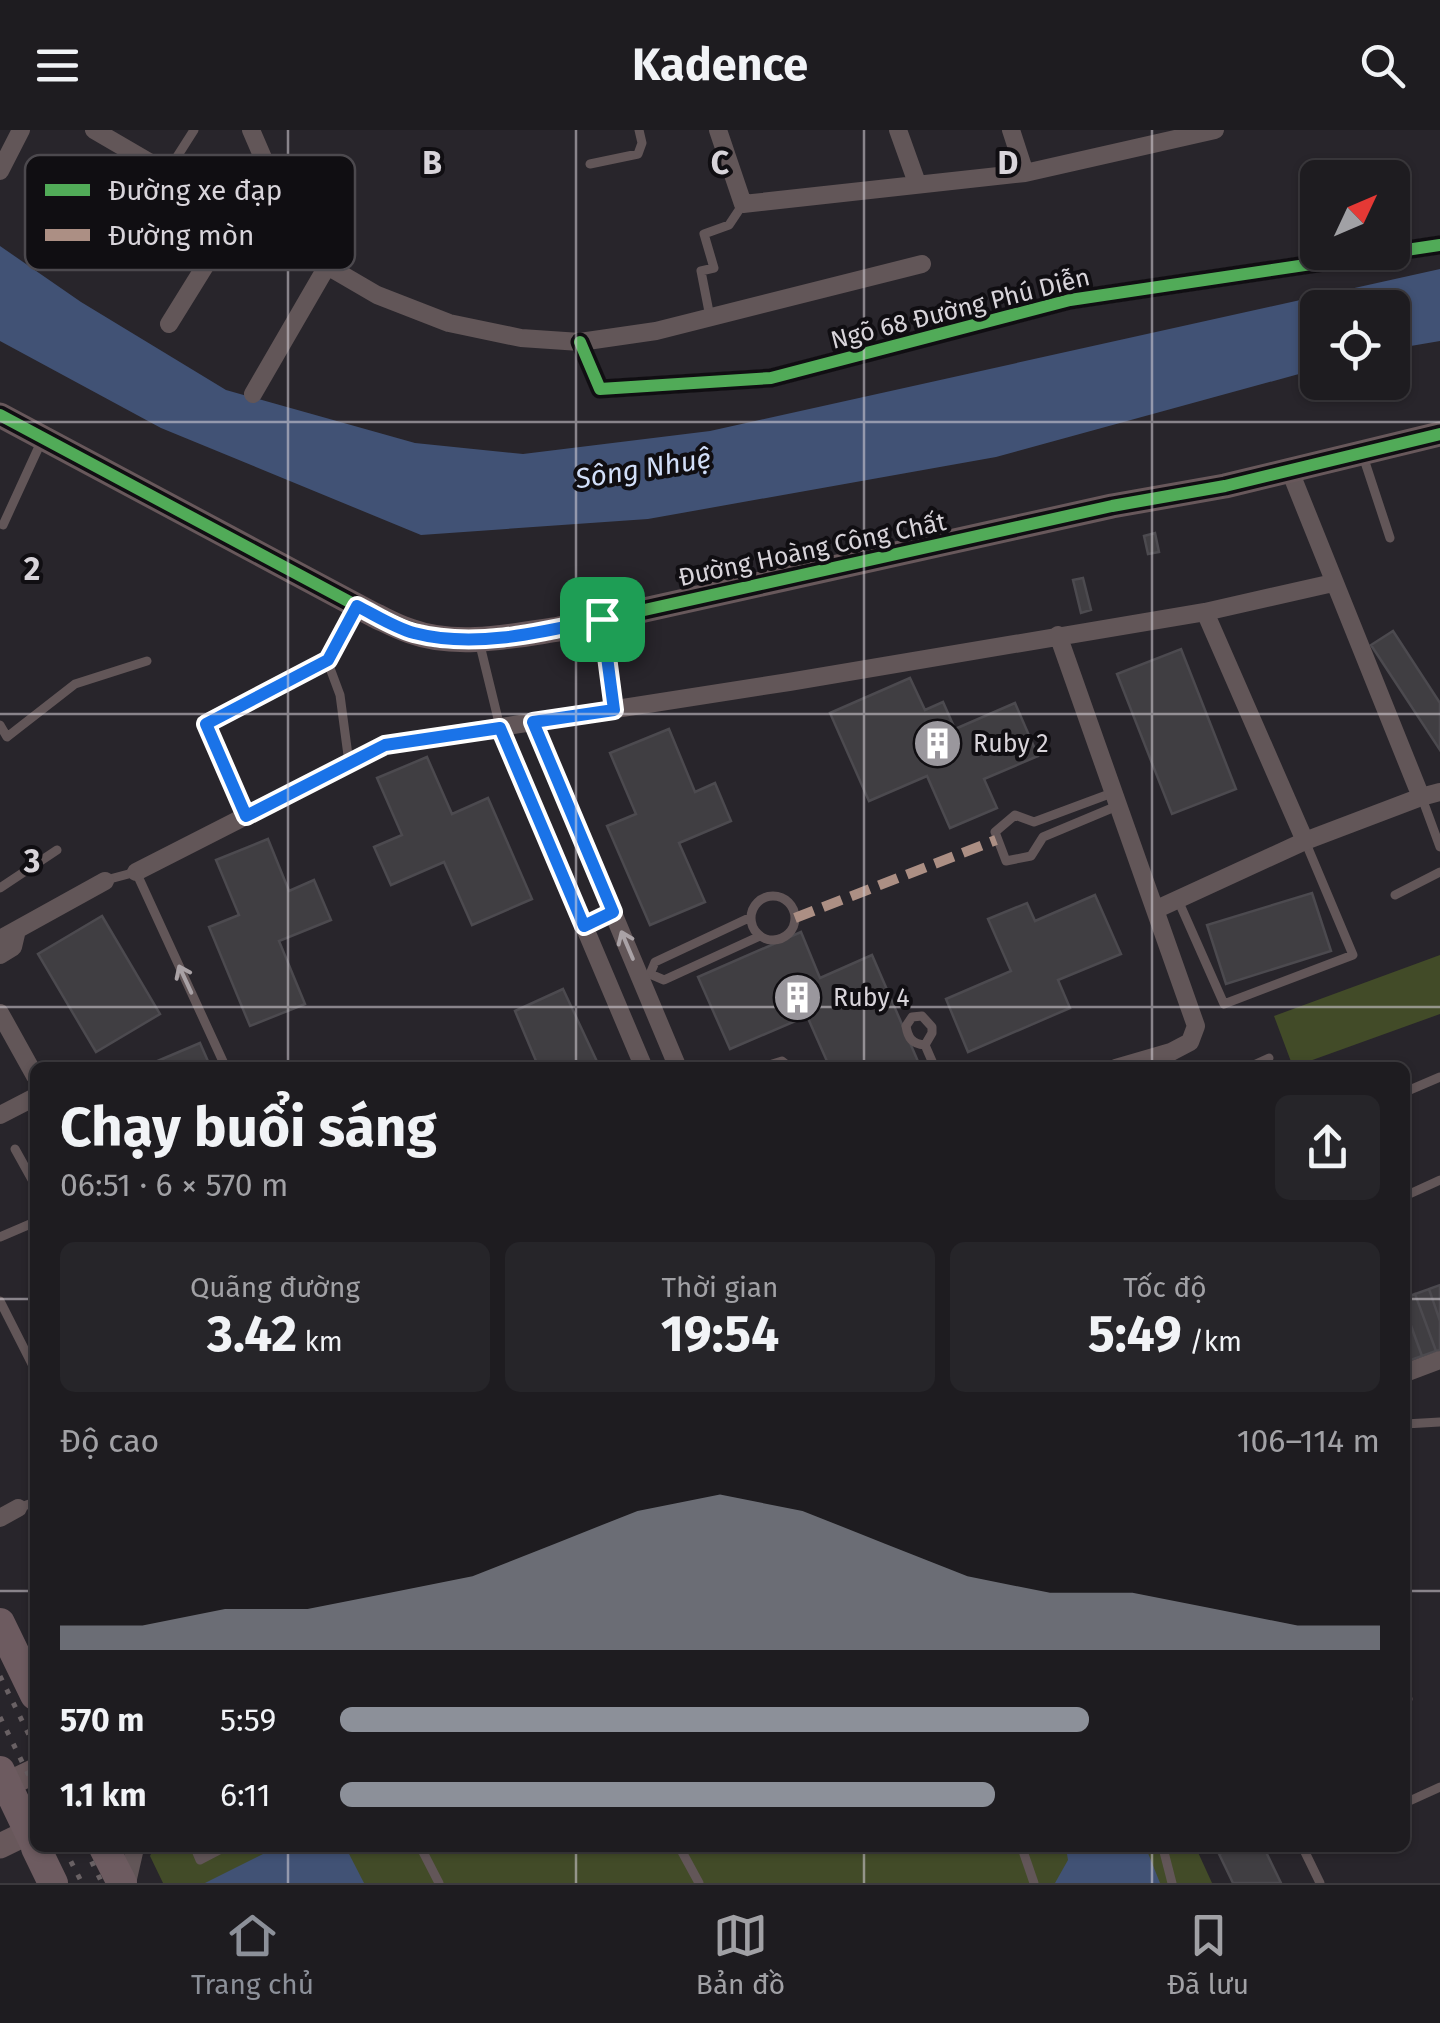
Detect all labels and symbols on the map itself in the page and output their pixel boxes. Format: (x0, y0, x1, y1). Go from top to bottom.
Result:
text: B (422, 144, 442, 182)
text: C (711, 144, 730, 182)
text: D (998, 144, 1018, 182)
legend (25, 155, 355, 270)
north arrow (1300, 160, 1410, 270)
text: Đường xe đạp (108, 174, 282, 207)
text: Đường mòn (108, 219, 254, 252)
street label: Ngõ 68 Đường Phú Diễn (828, 262, 1093, 356)
water label: Sông Nhuệ (572, 441, 713, 496)
street label: Đường Hoàng Công Chất (676, 506, 950, 593)
text: 2 (24, 550, 40, 588)
pin (560, 577, 645, 662)
building icon: Ruby 2 (912, 717, 964, 769)
place label: Ruby 2 (973, 729, 1049, 759)
text: 3 (23, 842, 40, 880)
one-way arrow (616, 931, 634, 961)
one-way arrow (175, 965, 194, 995)
building icon: Ruby 4 (772, 971, 824, 1023)
place label: Ruby 4 (833, 983, 910, 1013)

